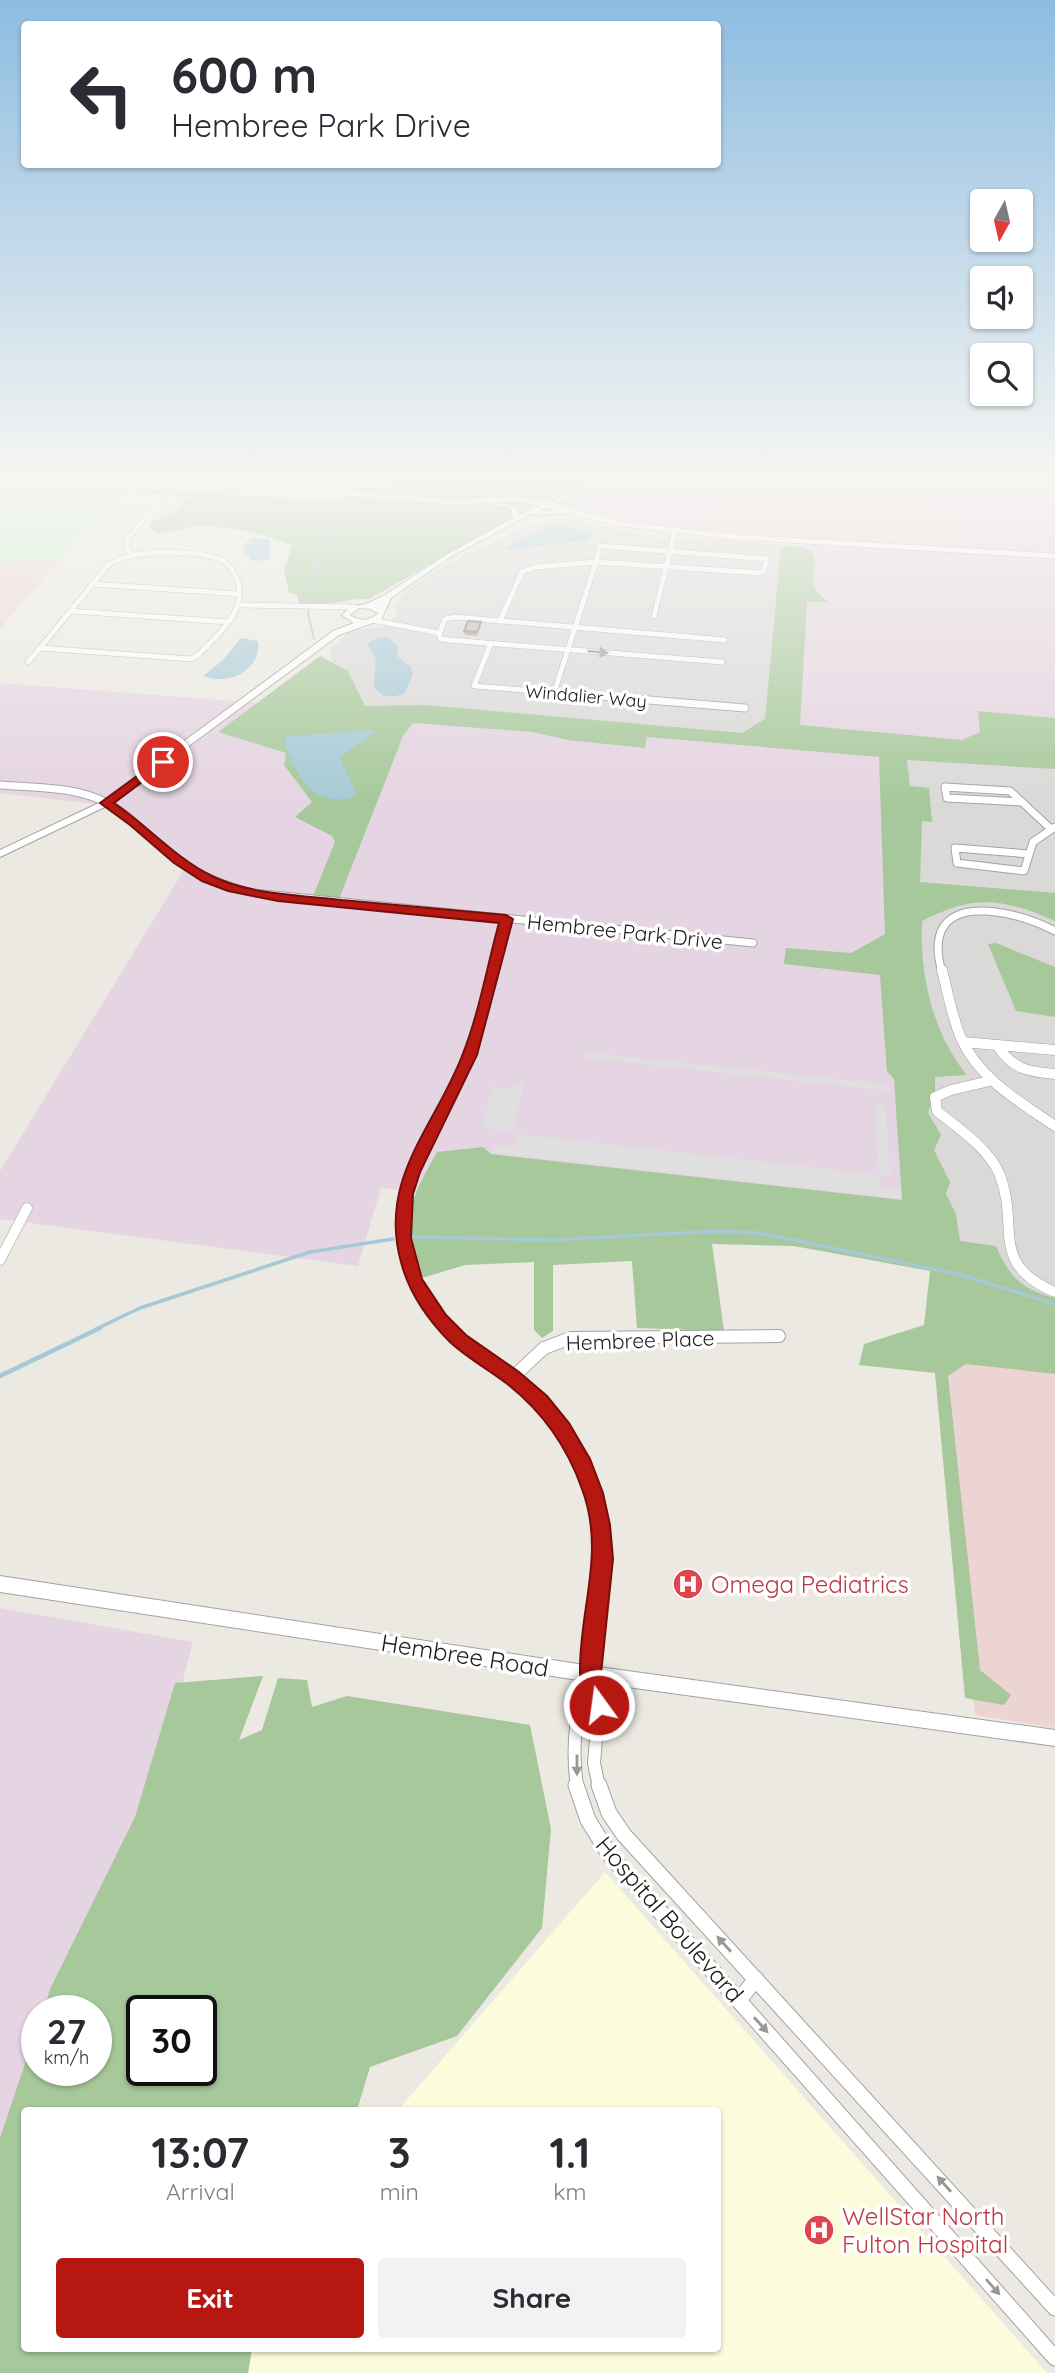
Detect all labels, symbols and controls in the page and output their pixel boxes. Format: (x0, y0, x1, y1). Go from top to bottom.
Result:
text: 600 m (171, 44, 317, 105)
icon: left (56, 49, 147, 140)
text: Hembree Park Drive (171, 105, 471, 145)
north arrow (970, 189, 1032, 252)
map controls (970, 189, 1033, 406)
button: sound (970, 266, 1033, 329)
button: search (970, 343, 1033, 406)
one-way arrow (587, 647, 609, 658)
street label: Windalier Way (524, 679, 648, 713)
pin (133, 732, 193, 792)
icon: arrive (144, 743, 182, 781)
street label: Hembree Park Drive (526, 908, 724, 954)
street label: Hembree Place (565, 1324, 715, 1356)
hospital icon: Omega Pediatrics (671, 1567, 705, 1601)
place label: Omega Pediatrics (711, 1569, 909, 1599)
street label: Hembree Road (379, 1627, 551, 1683)
position arrow (562, 1668, 636, 1742)
one-way arrow (571, 1754, 583, 1776)
street label: Hospital Boulevard (590, 1830, 750, 2008)
one-way arrow (716, 1935, 732, 1953)
speed limit sign: 30 (126, 1995, 217, 2086)
text: 27 (47, 2009, 86, 2053)
one-way arrow (753, 2016, 769, 2034)
text: km/h (44, 2046, 89, 2069)
text: 13:07 (152, 2126, 249, 2179)
text: 3 (388, 2126, 411, 2179)
text: 1.1 (549, 2126, 590, 2179)
one-way arrow (936, 2176, 952, 2193)
text: Arrival (166, 2177, 235, 2206)
text: min (380, 2177, 419, 2206)
text: km (553, 2177, 587, 2206)
place label: WellStar North Fulton Hospital (842, 2201, 1008, 2259)
hospital icon: WellStar North Fulton Hospital (802, 2213, 836, 2247)
button: Exit (56, 2258, 364, 2338)
button: Share (378, 2258, 686, 2338)
one-way arrow (985, 2278, 1001, 2296)

